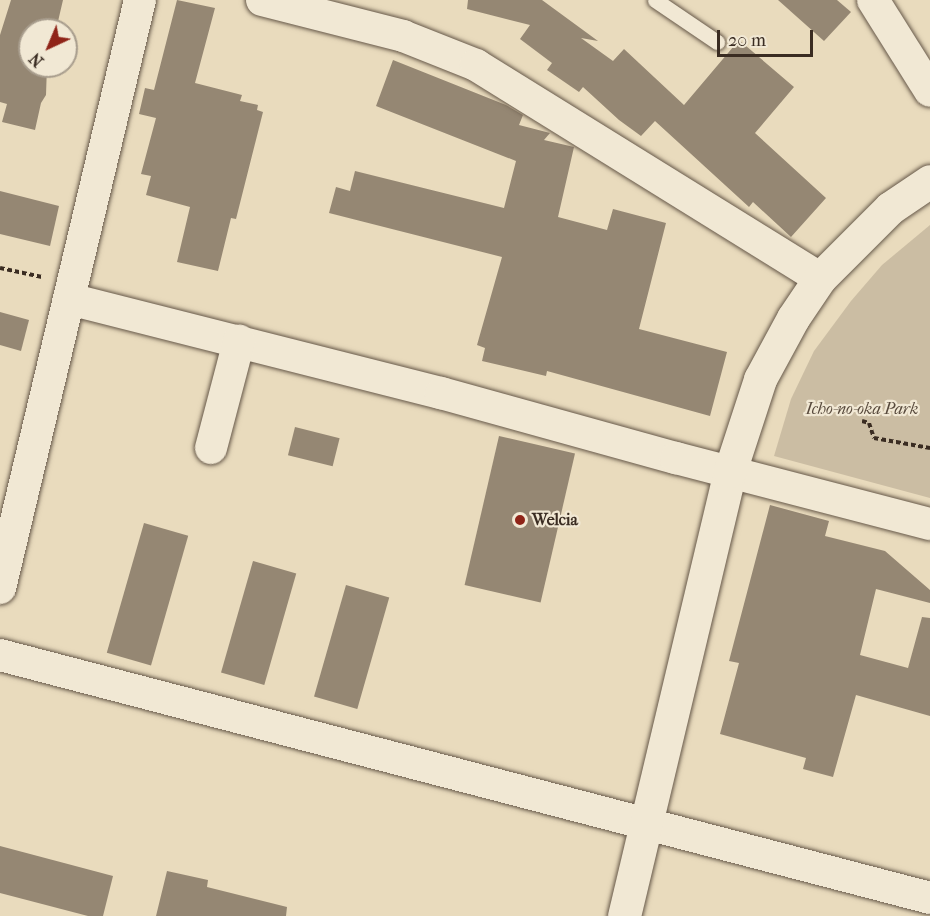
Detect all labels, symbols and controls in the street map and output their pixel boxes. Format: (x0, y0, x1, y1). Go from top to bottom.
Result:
north arrow (18, 18, 78, 78)
scale bar (720, 18, 816, 56)
text: 20 m (728, 30, 766, 51)
text: N (26, 49, 48, 71)
park label: Icho-no-oka Park (806, 399, 918, 419)
place label: Welcia (532, 510, 578, 530)
marker: Welcia (513, 513, 527, 527)

